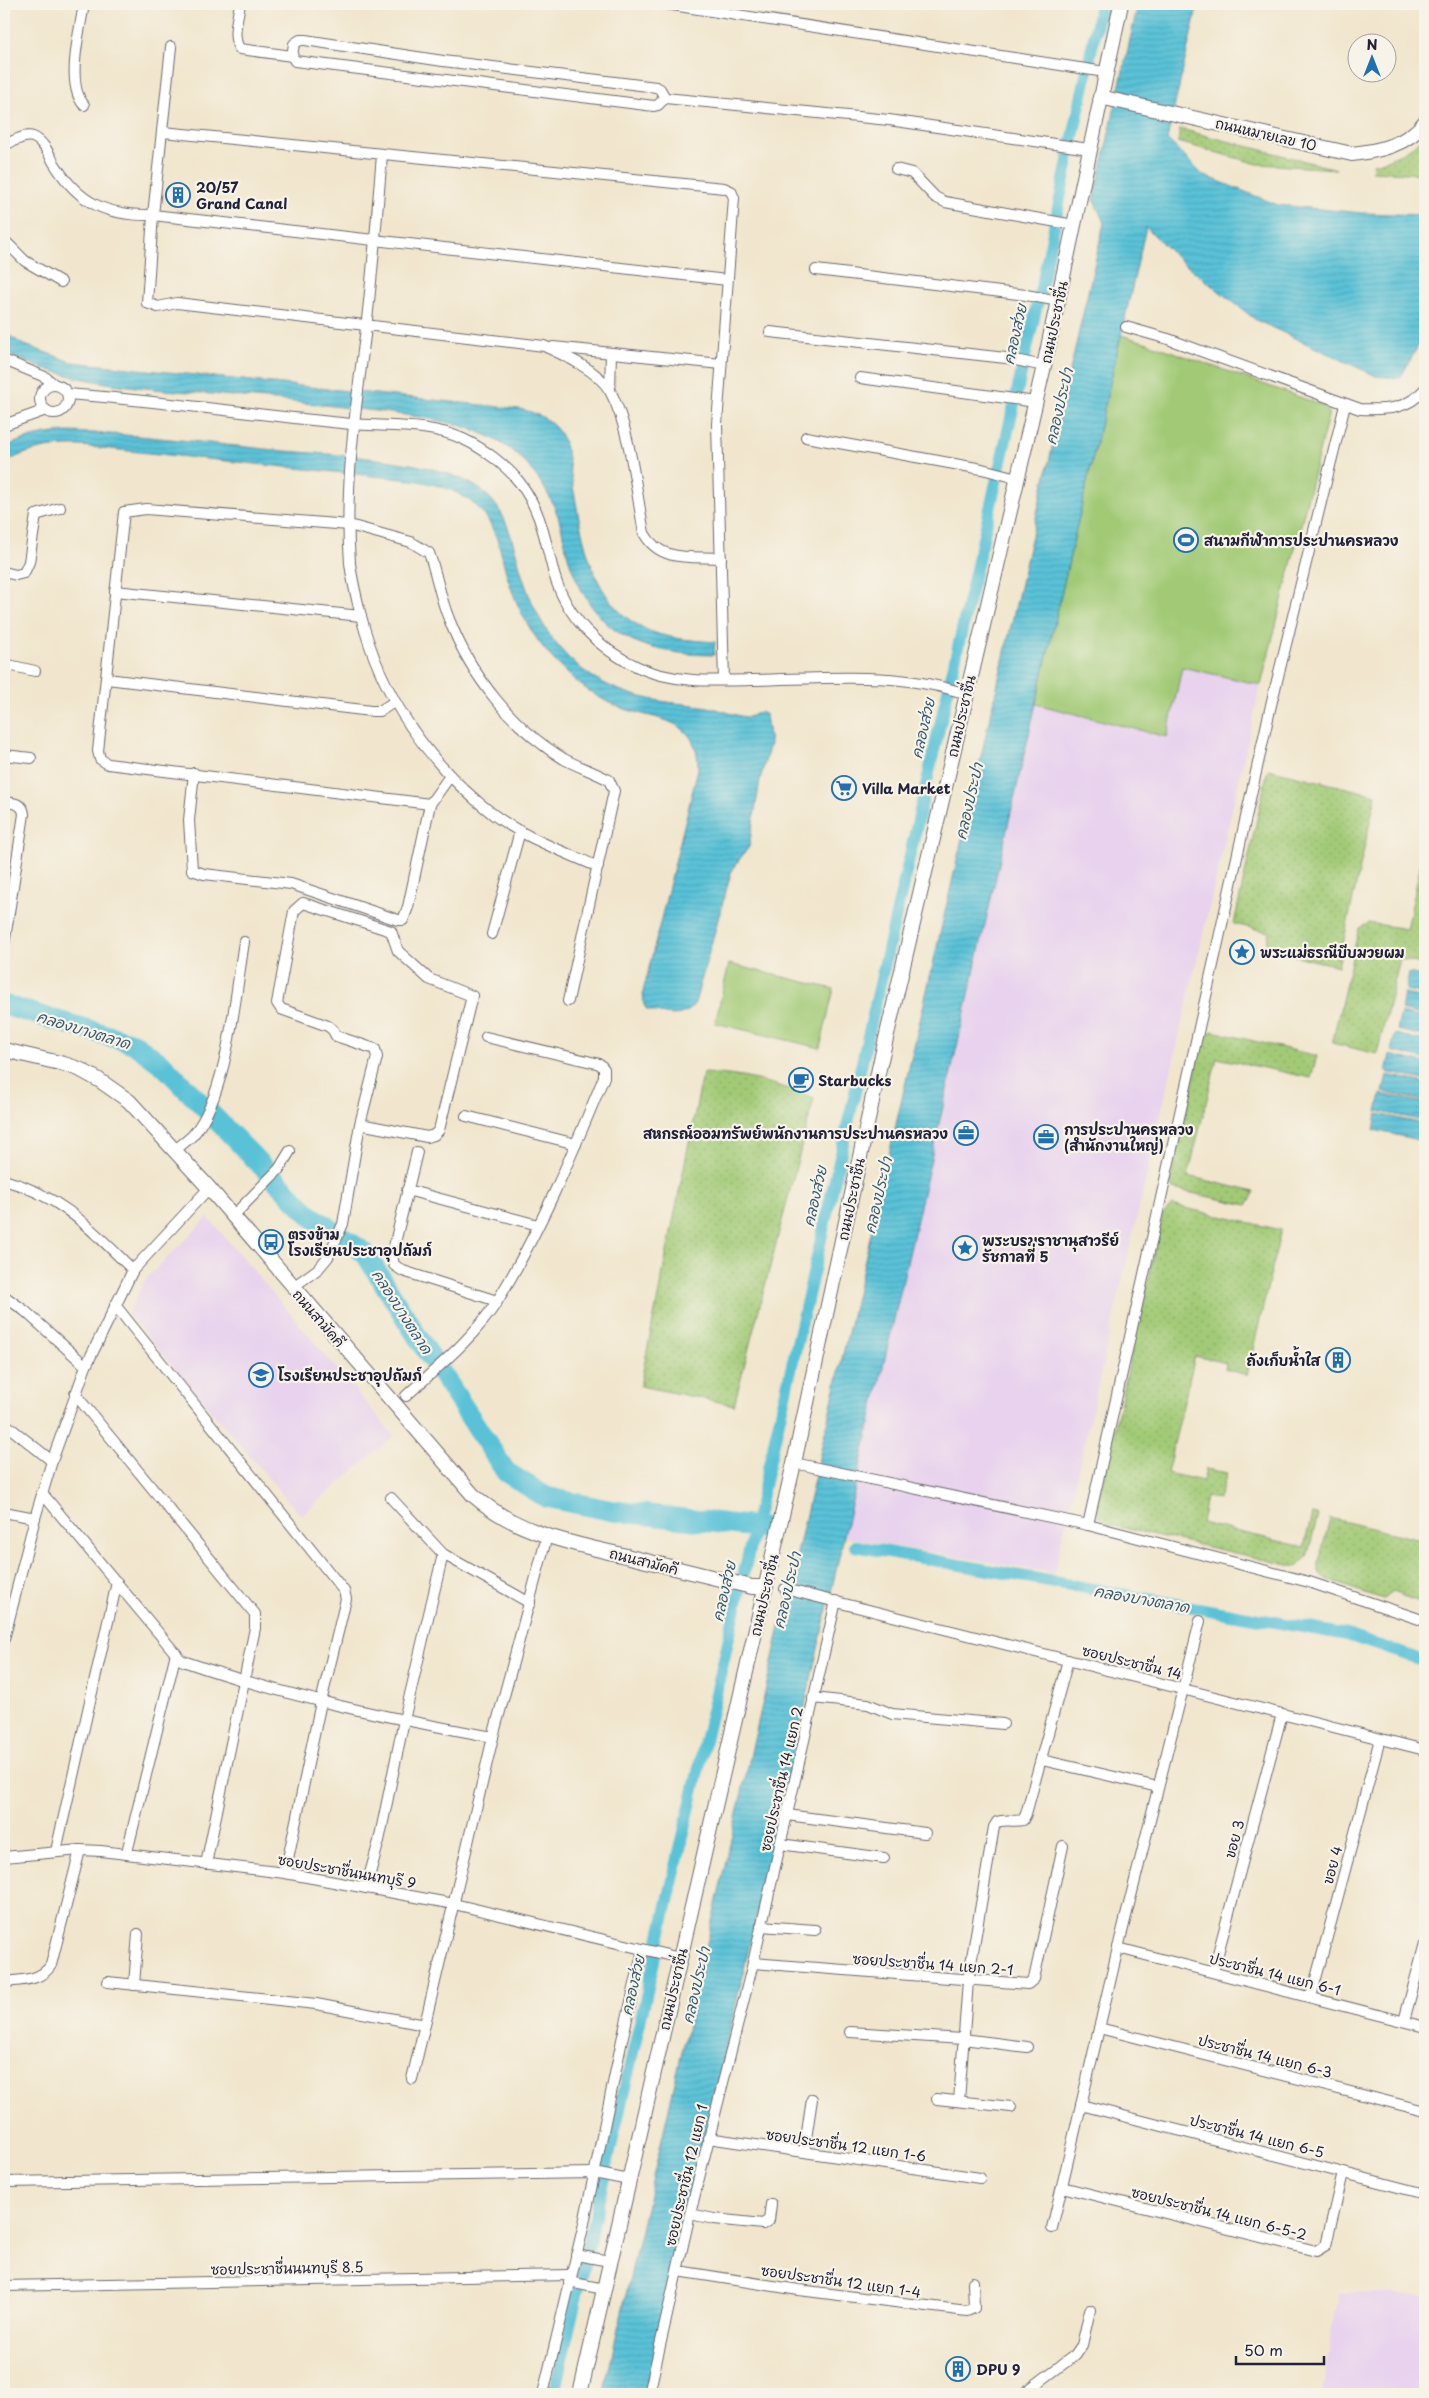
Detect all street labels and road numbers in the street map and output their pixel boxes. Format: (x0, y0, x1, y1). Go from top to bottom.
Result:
street label: ถนนหมายเลข 10 (1213, 112, 1319, 156)
street label: ถนนประชาชื่น (1033, 278, 1073, 365)
street label: ถนนประชาชื่น (939, 672, 981, 759)
street label: ถนนประชาชื่น (830, 1155, 870, 1242)
street label: ถนนสามัคคี (288, 1285, 350, 1352)
street label: ถนนสามัคคี (607, 1542, 681, 1580)
street label: ถนนประชาชื่น (742, 1551, 784, 1638)
street label: ซอยประชาชื่น 14 (1080, 1638, 1185, 1685)
street label: ซอยประชาชื่น 14 แยก 2 (752, 1704, 808, 1854)
street label: ขอย 3 (1219, 1817, 1249, 1861)
street label: ขอย 4 (1317, 1843, 1347, 1887)
street label: ซอยประชาชื่นนนทบุรี 9 (276, 1847, 418, 1894)
street label: ถนนประชาชื่น (651, 1945, 693, 2032)
street label: ซอยประชาชื่น 14 แยก 2-1 (852, 1946, 1014, 1980)
street label: ประชาชื่น 14 แยก 6-1 (1207, 1946, 1344, 2001)
street label: ประชาชื่น 14 แยก 6-3 (1196, 2027, 1335, 2083)
street label: ซอยประชาชื่น 12 แยก 1 (658, 2101, 713, 2248)
street label: ประชาชื่น 14 แยก 6-5 (1188, 2107, 1327, 2163)
street label: ซอยประชาชื่น 12 แยก 1-6 (764, 2121, 928, 2167)
street label: ซอยประชาชื่น 14 แยก 6-5-2 (1129, 2179, 1309, 2245)
street label: ซอยประชาชื่นนนทบุรี 8.5 (210, 2254, 363, 2280)
street label: ซอยประชาชื่น 12 แยก 1-4 (760, 2257, 923, 2303)

